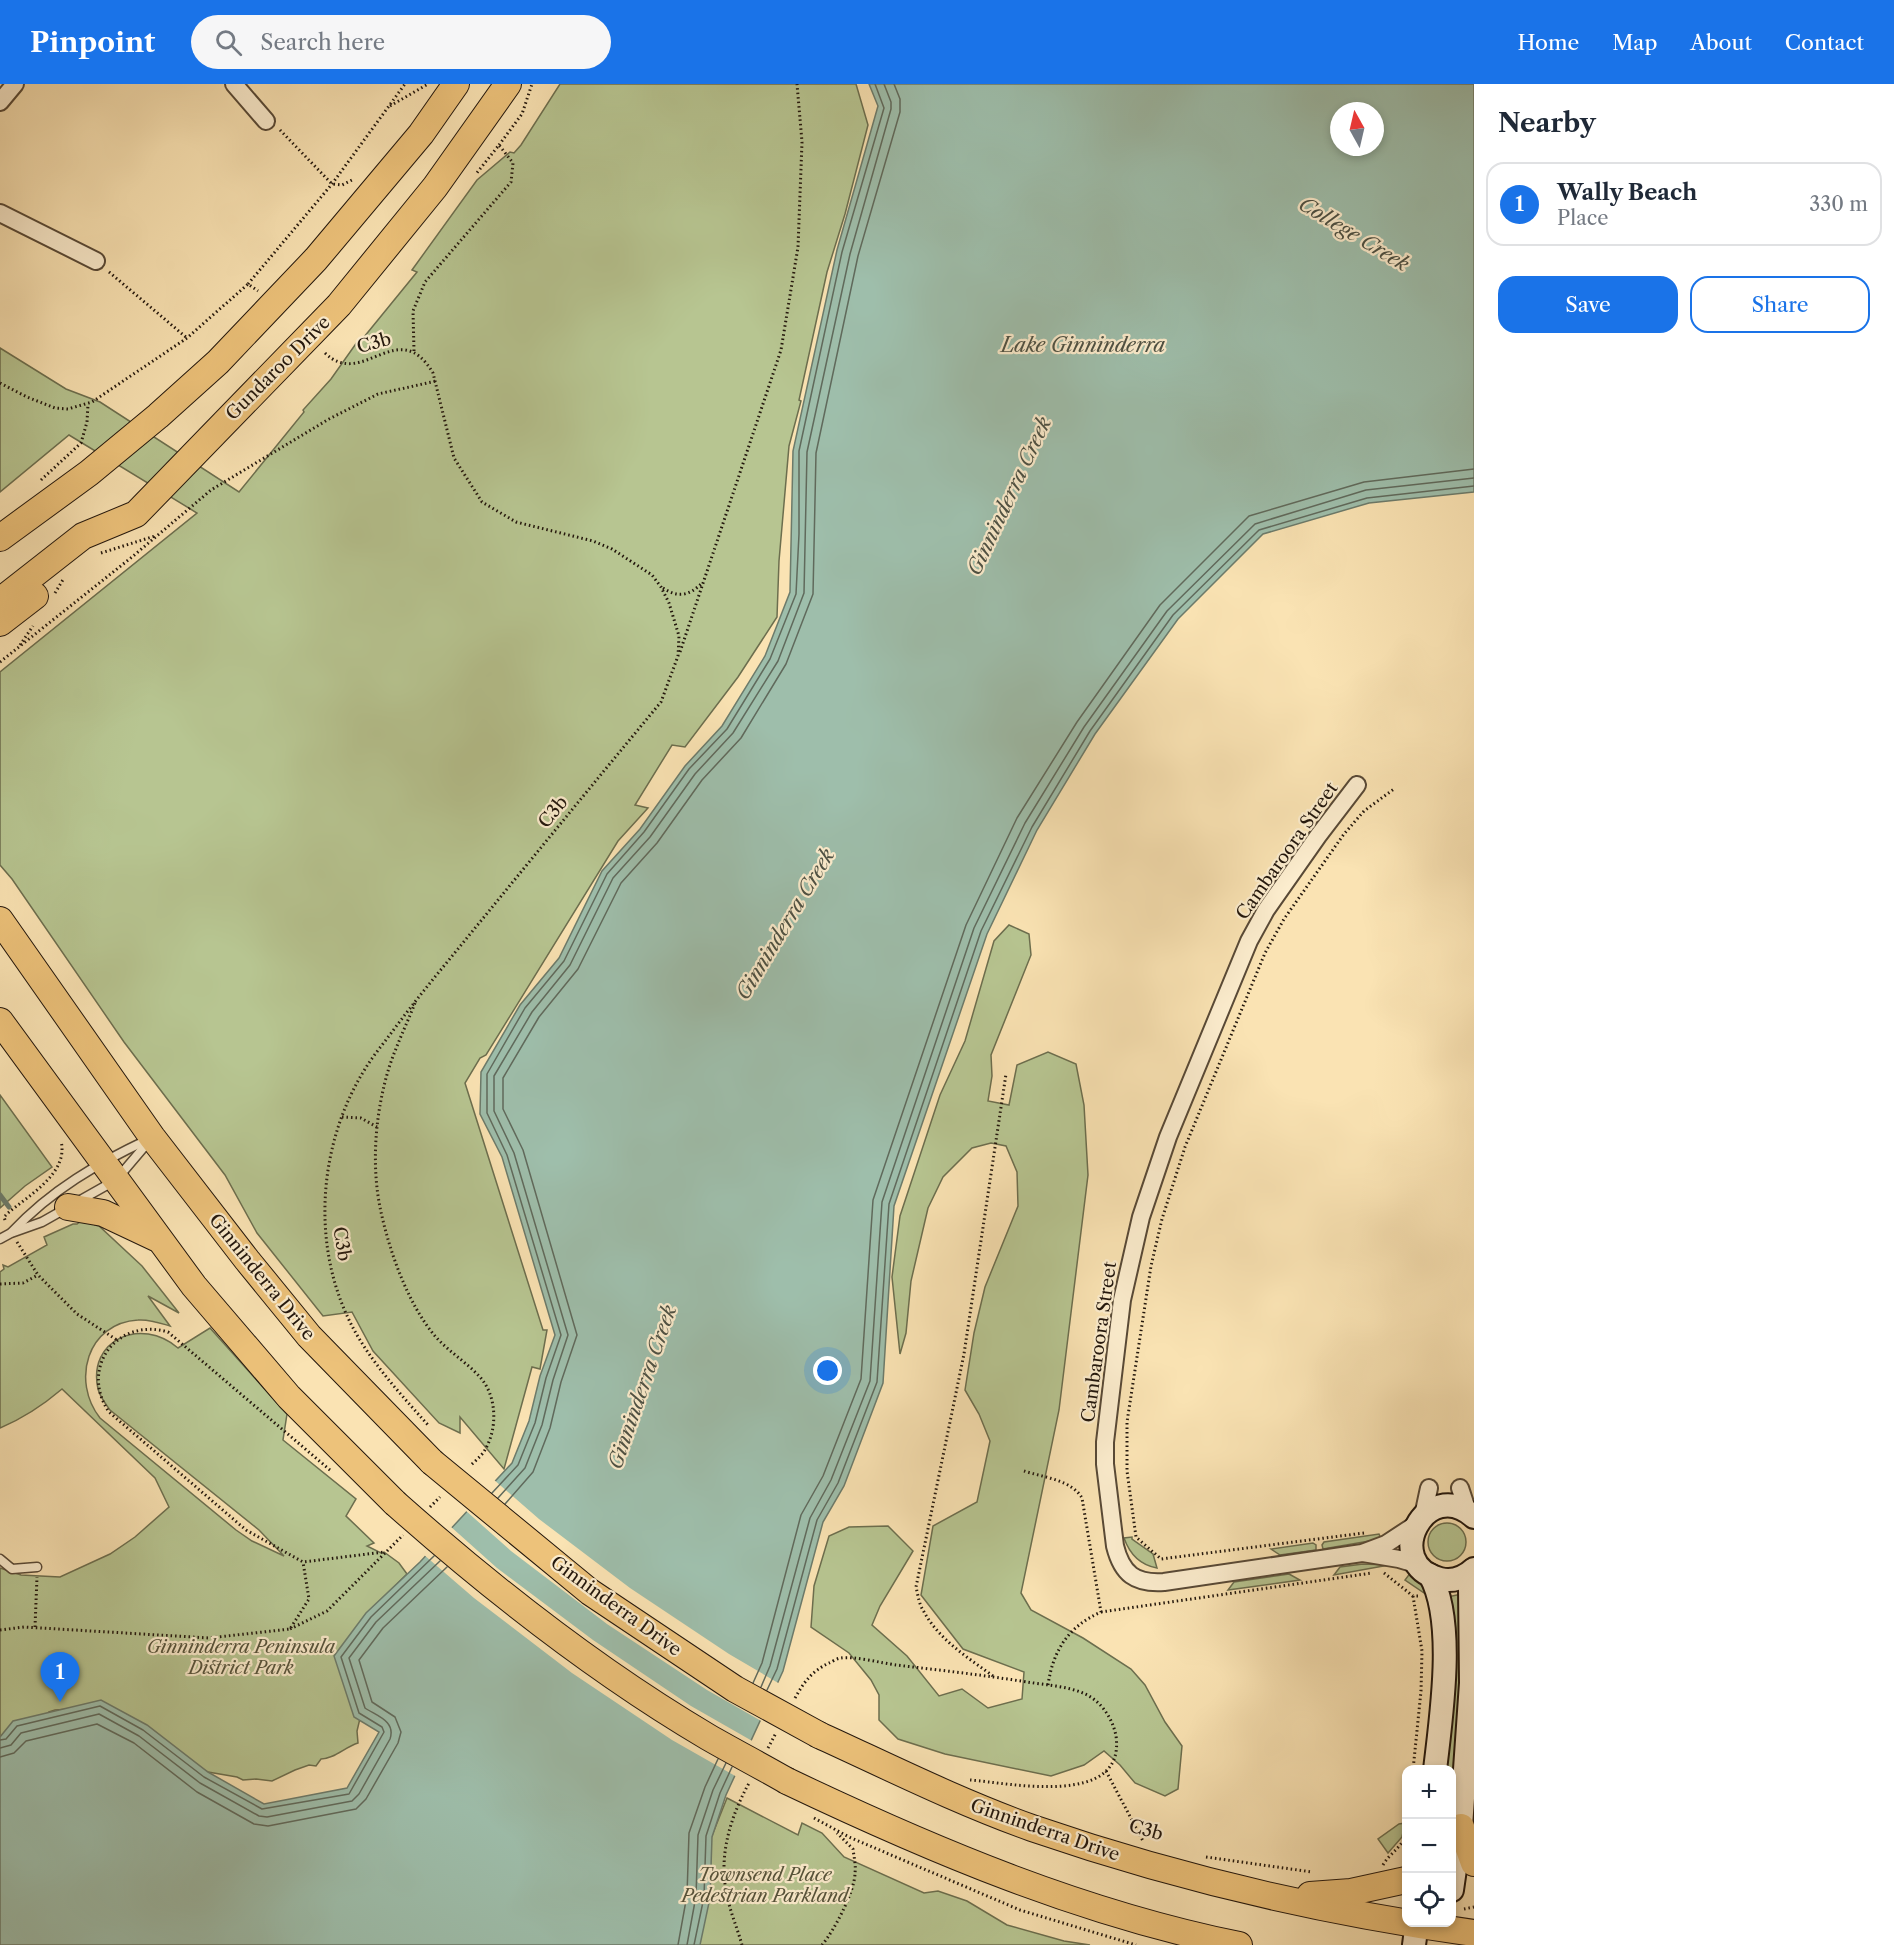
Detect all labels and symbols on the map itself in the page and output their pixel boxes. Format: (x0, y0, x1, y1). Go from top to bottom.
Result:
north arrow (1330, 102, 1384, 156)
water label: College Creek (1295, 192, 1414, 277)
street label: Gundaroo Drive (221, 311, 335, 425)
street label: C3b (354, 328, 394, 358)
water label: Lake Ginninderra (999, 333, 1165, 357)
water label: Ginninderra Creek (962, 413, 1056, 579)
street label: Cambaroora Street (1231, 778, 1343, 924)
street label: C3b (534, 792, 573, 832)
water label: Ginninderra Creek (731, 844, 840, 1004)
street label: Ginninderra Drive (204, 1209, 320, 1345)
street label: C3b (328, 1225, 356, 1263)
street label: Cambaroora Street (1077, 1259, 1121, 1424)
water label: Ginninderra Creek (603, 1301, 681, 1472)
your location (813, 1356, 842, 1385)
street label: Ginninderra Drive (546, 1551, 686, 1661)
park label: Ginninderra Peninsula District Park (147, 1636, 336, 1679)
pin: 1 (40, 1652, 80, 1702)
street label: Ginninderra Drive (968, 1794, 1122, 1866)
street label: C3b (1126, 1815, 1166, 1845)
park label: Townsend Place Pedestrian Parkland (680, 1864, 851, 1907)

